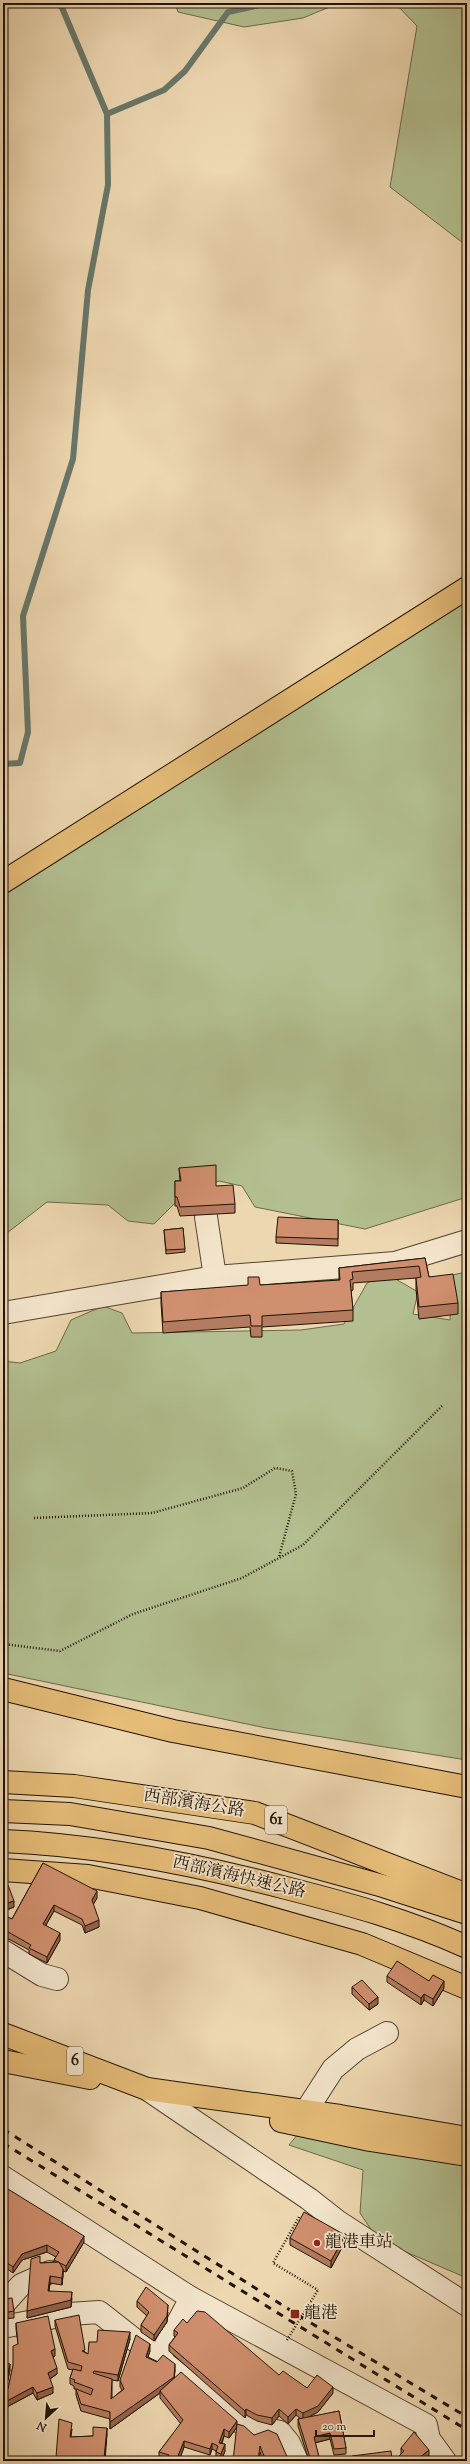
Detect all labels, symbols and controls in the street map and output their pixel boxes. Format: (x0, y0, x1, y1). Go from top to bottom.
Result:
street label: 西部濱海公路 (142, 1784, 246, 1824)
road number: 61 (265, 1806, 287, 1834)
street label: 西部濱海快速公路 (170, 1851, 308, 1905)
road number: 6 (67, 2047, 83, 2075)
place label: 龍港車站 (325, 2231, 393, 2255)
marker: 龍港車站 (312, 2238, 322, 2248)
place label: 龍港 (304, 2302, 338, 2326)
marker: 龍港 (289, 2308, 301, 2320)
north arrow (26, 2398, 66, 2438)
scale bar (316, 2412, 374, 2438)
text: N (34, 2417, 50, 2436)
text: 20 m (322, 2418, 347, 2436)

